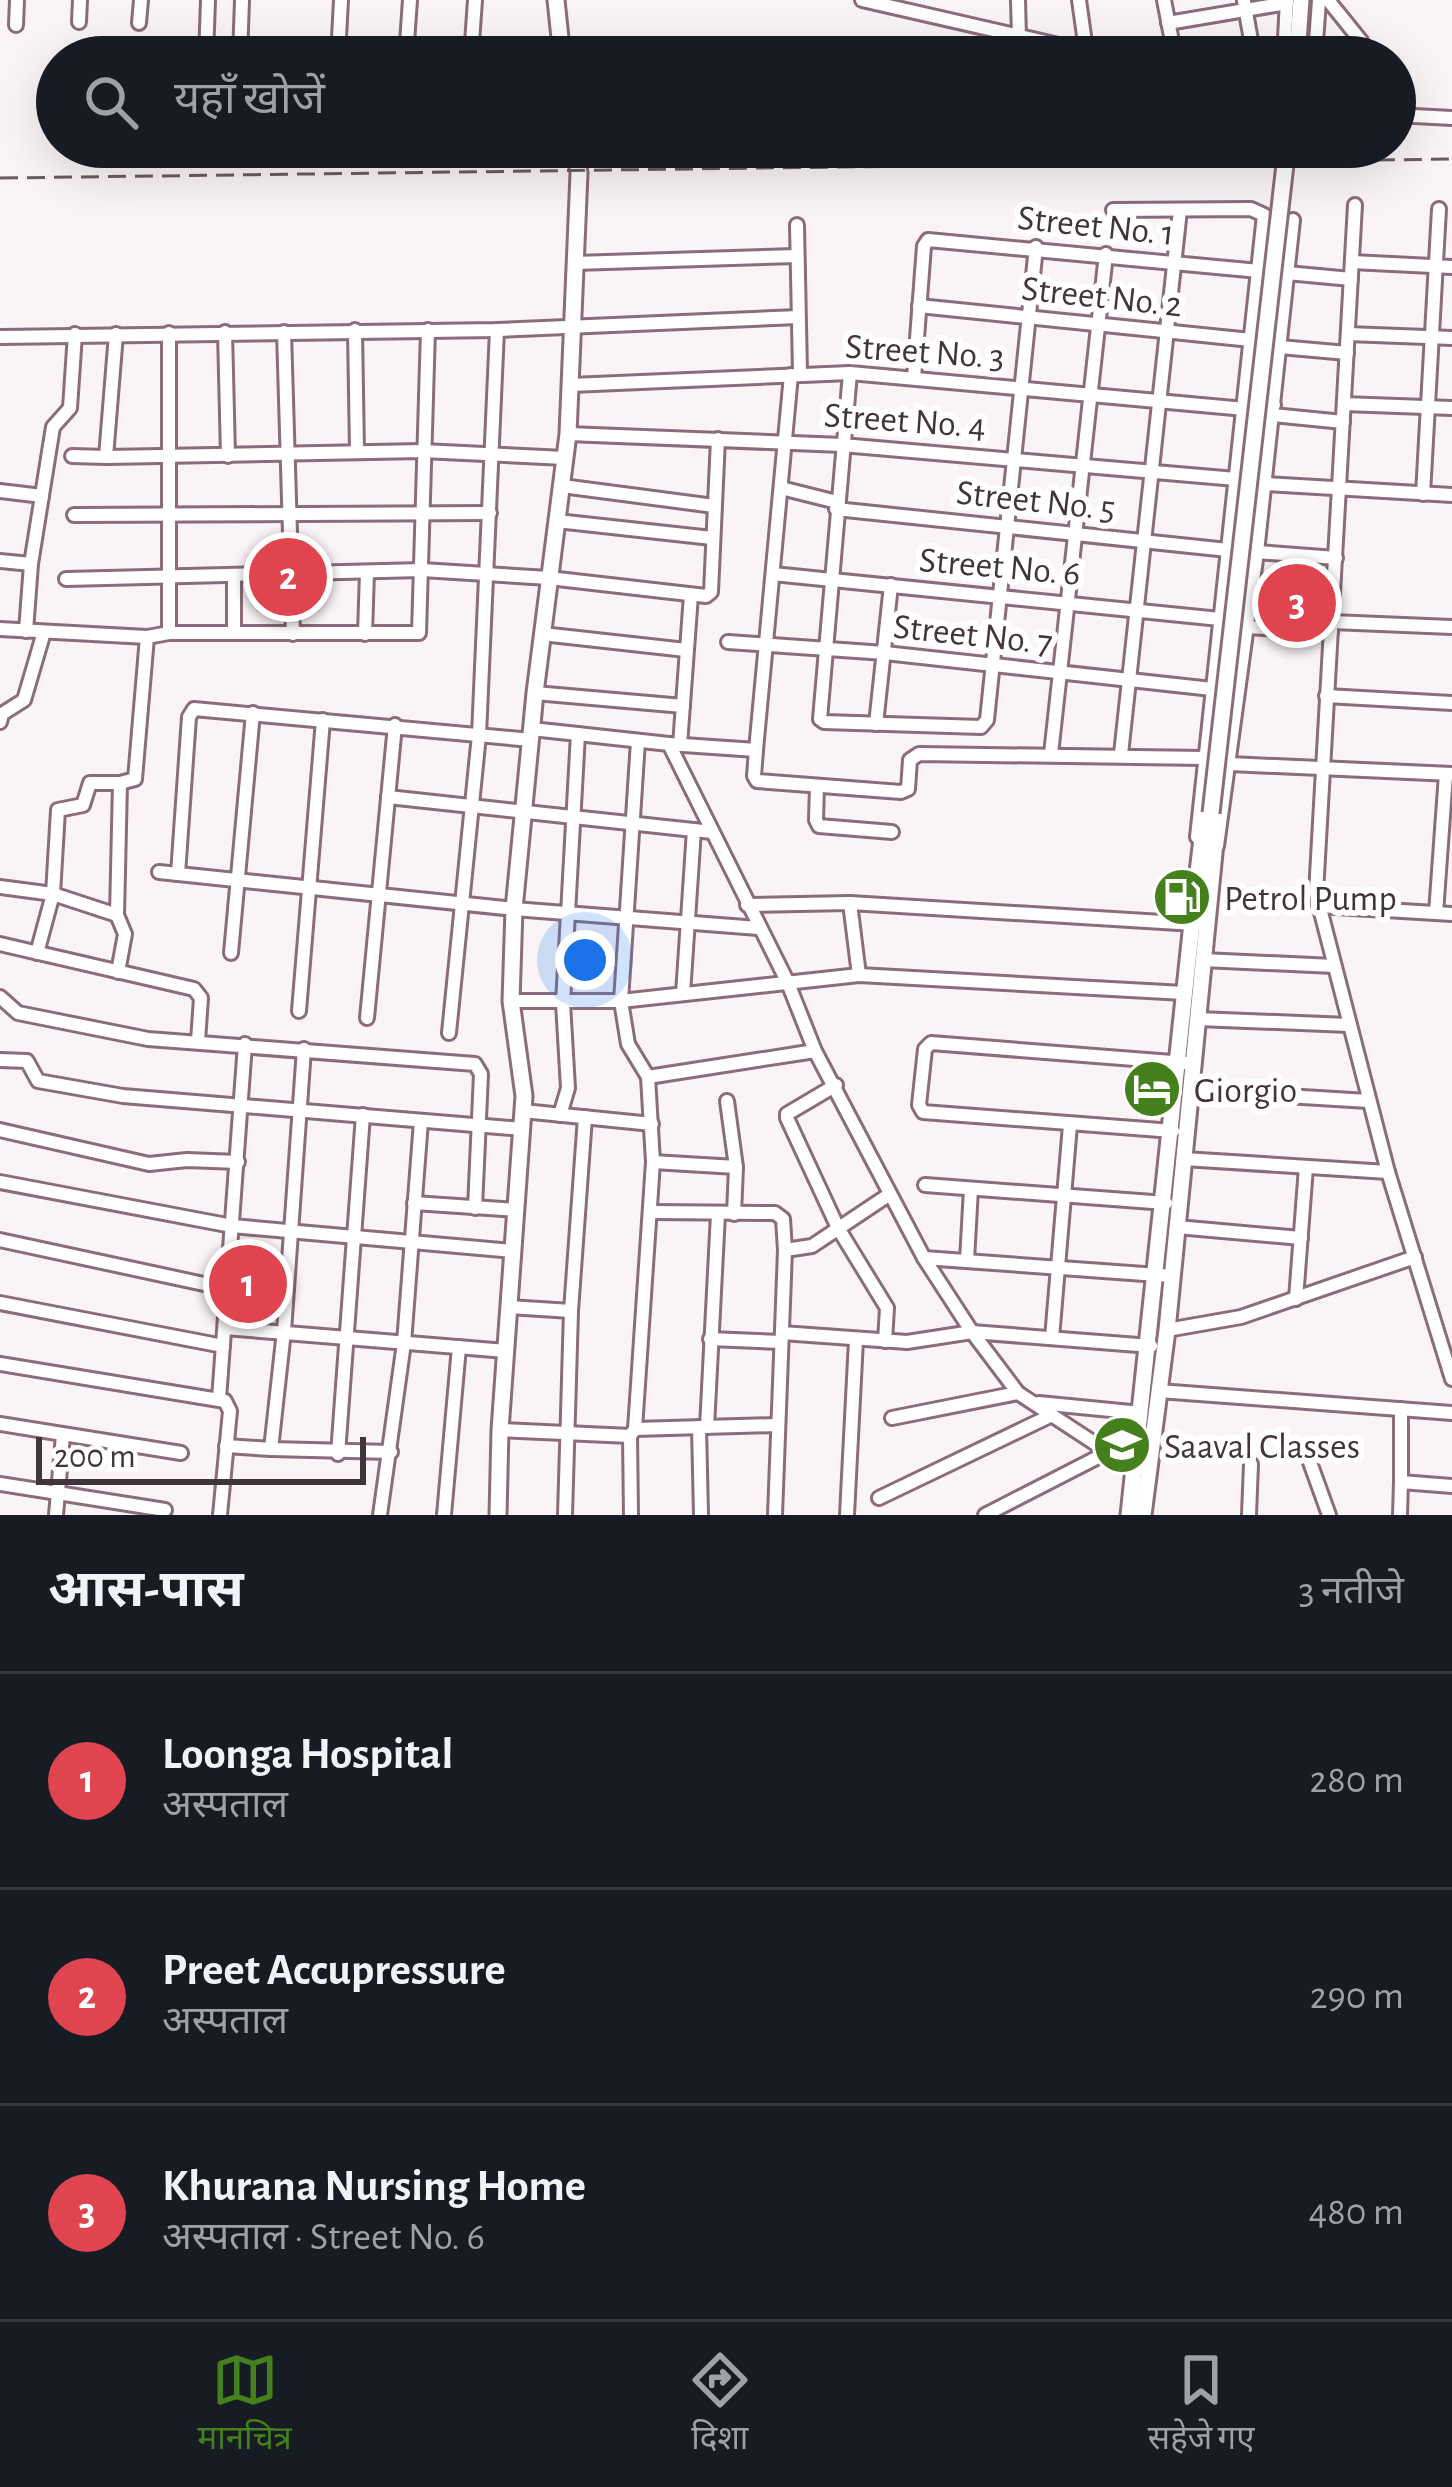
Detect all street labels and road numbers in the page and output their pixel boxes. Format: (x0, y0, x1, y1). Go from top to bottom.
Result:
street label: Street No. 1 (1016, 200, 1176, 252)
street label: Street No. 2 (1020, 271, 1184, 323)
street label: Street No. 3 (844, 328, 1006, 376)
street label: Street No. 4 (823, 397, 987, 445)
street label: Street No. 5 (954, 475, 1117, 527)
street label: Street No. 6 (918, 542, 1082, 592)
street label: Street No. 7 (891, 609, 1054, 661)

